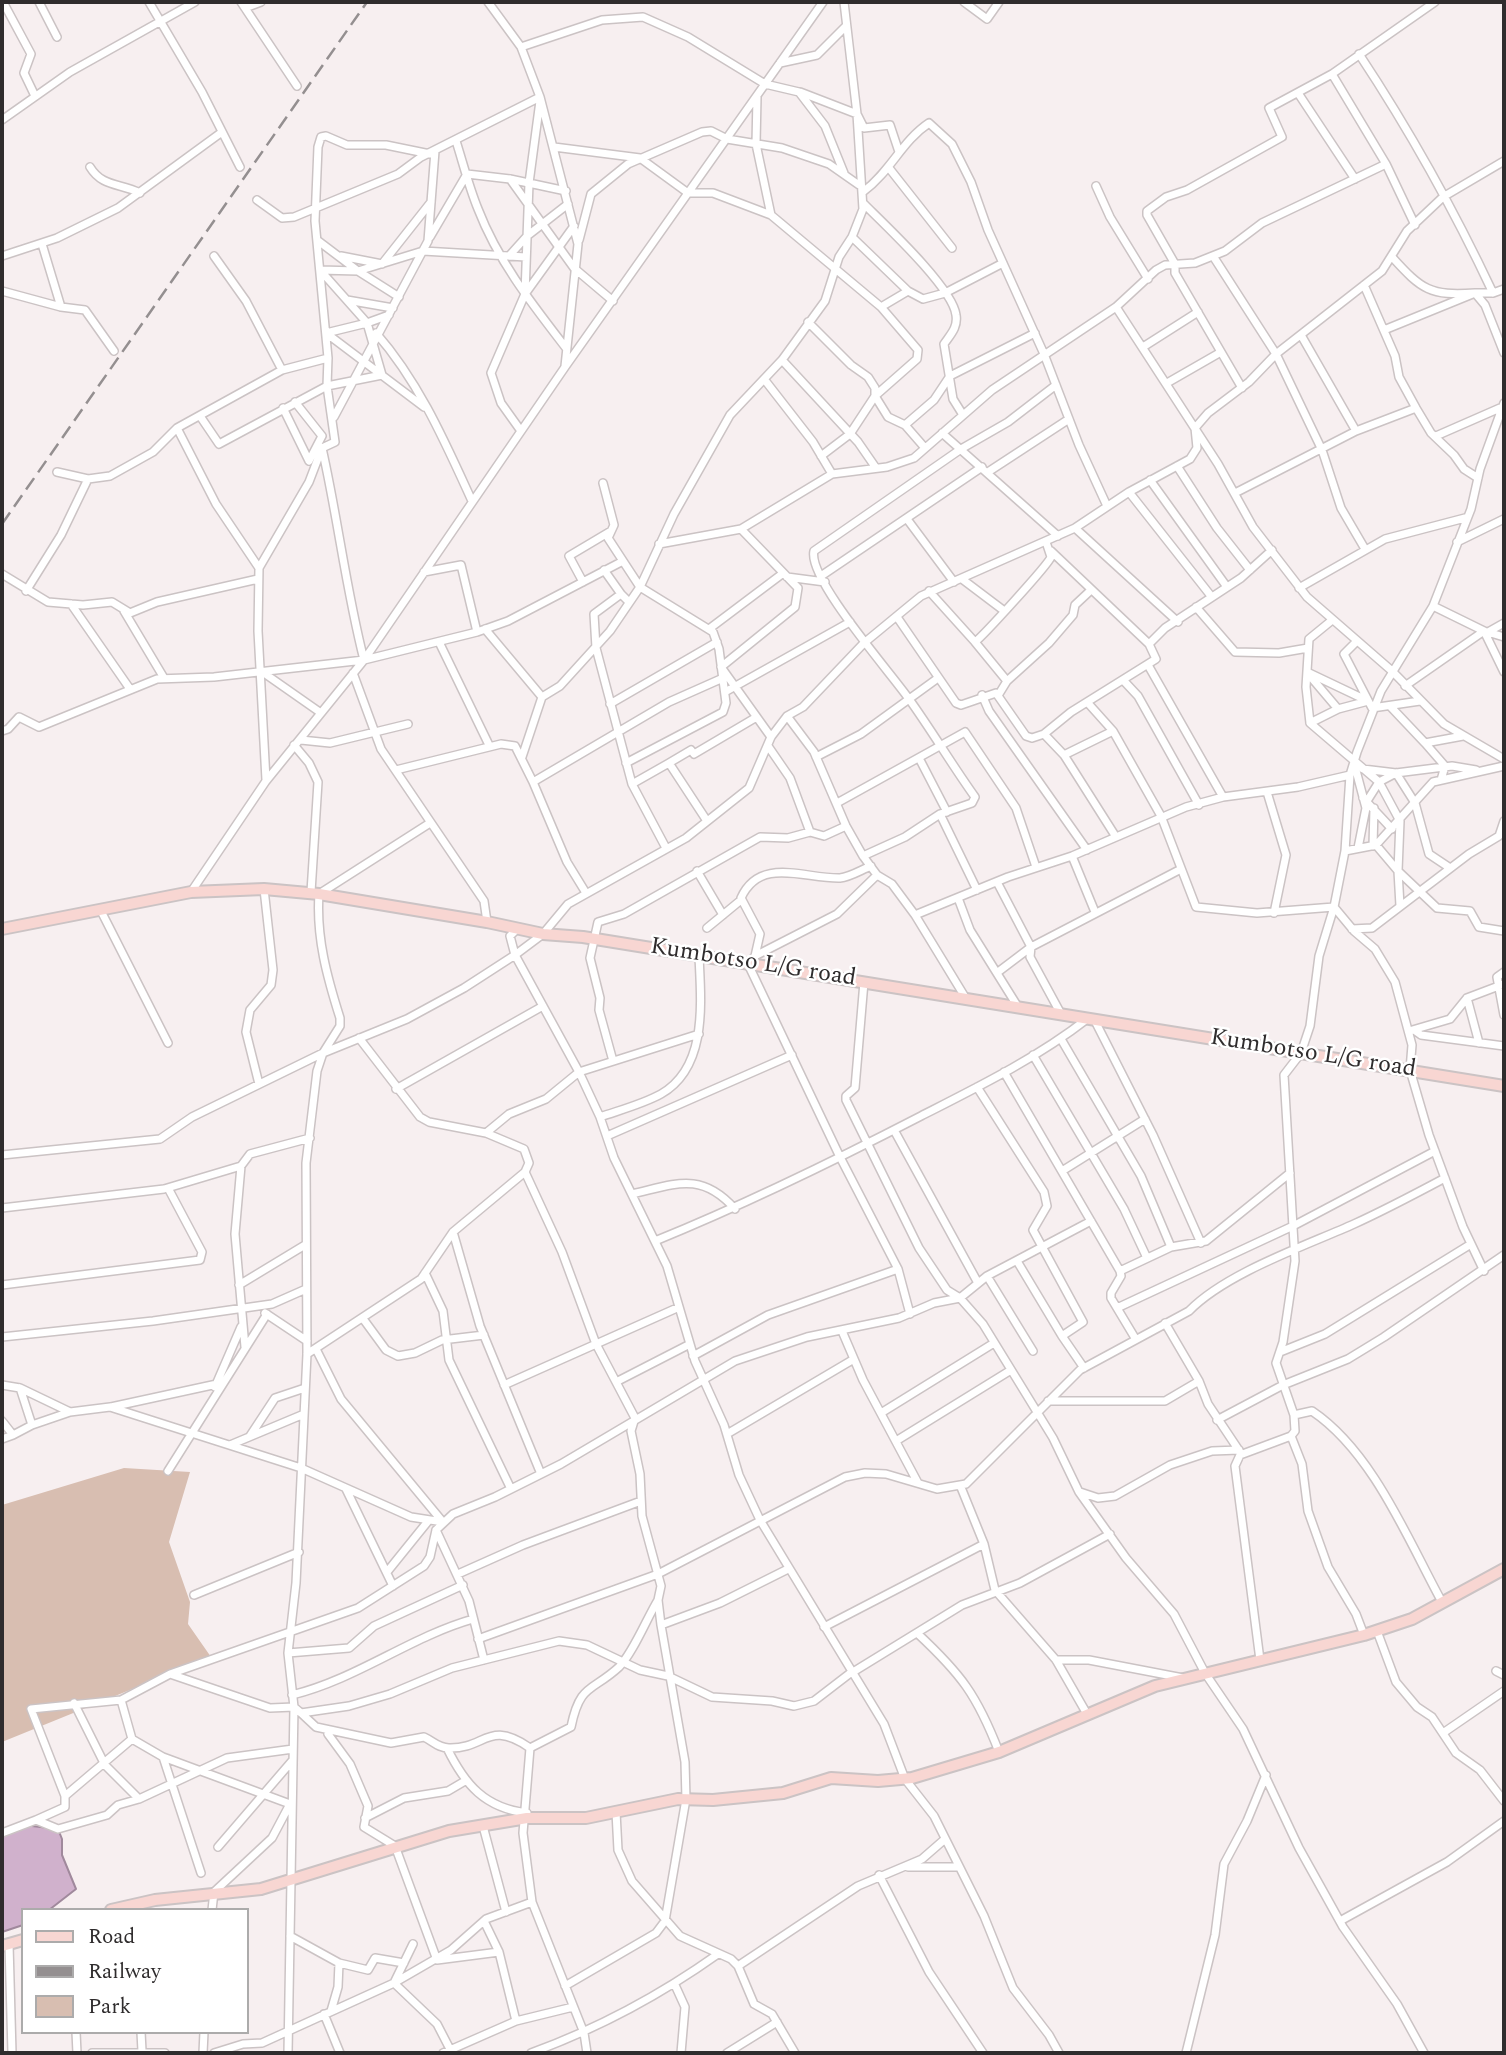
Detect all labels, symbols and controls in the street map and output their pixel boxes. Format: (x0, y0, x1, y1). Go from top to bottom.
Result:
street label: Kumbotso L/G road (648, 933, 858, 995)
street label: Kumbotso L/G road (1208, 1024, 1418, 1086)
legend (21, 1908, 248, 2034)
text: Road (88, 1921, 135, 1953)
text: Railway (88, 1956, 161, 1988)
text: Park (88, 1991, 131, 2023)

